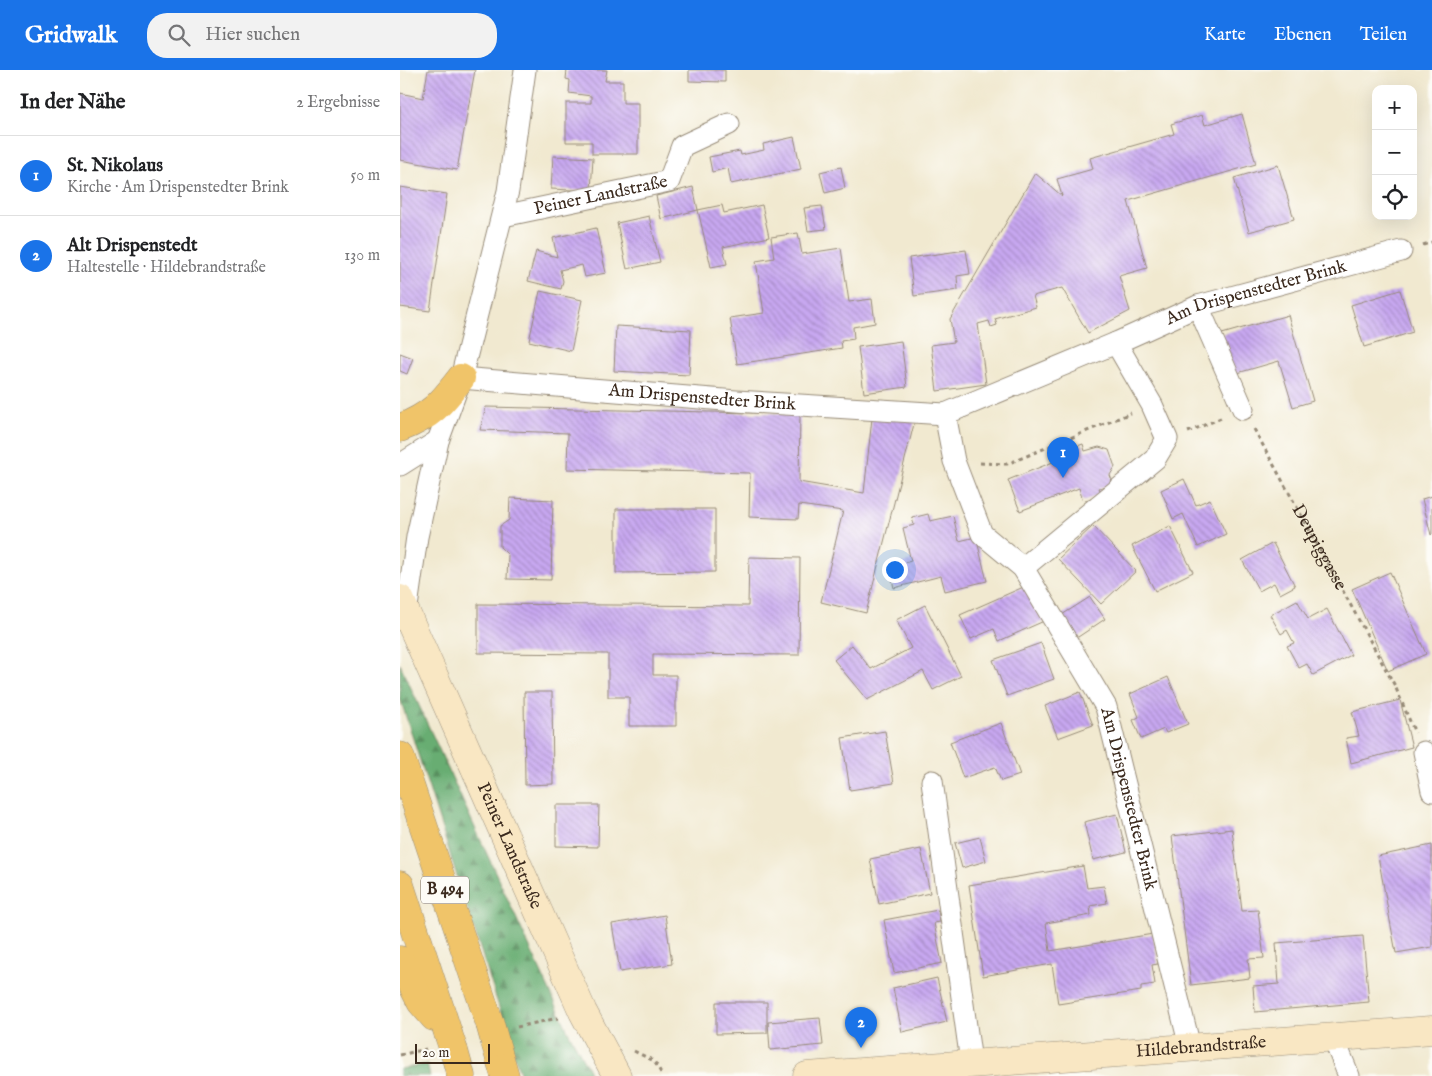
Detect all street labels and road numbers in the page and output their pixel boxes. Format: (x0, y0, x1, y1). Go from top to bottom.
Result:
street label: Peiner Landstraße (532, 170, 670, 221)
street label: Am Drispenstedter Brink (1161, 255, 1349, 331)
street label: Am Drispenstedter Brink (607, 379, 797, 416)
street label: Deupiggasse (1286, 500, 1352, 594)
street label: Am Drispenstedter Brink (1095, 704, 1163, 893)
street label: Peiner Landstraße (471, 779, 547, 913)
road number: B 494 (421, 876, 469, 904)
street label: Hildebrandstraße (1135, 1031, 1267, 1063)

